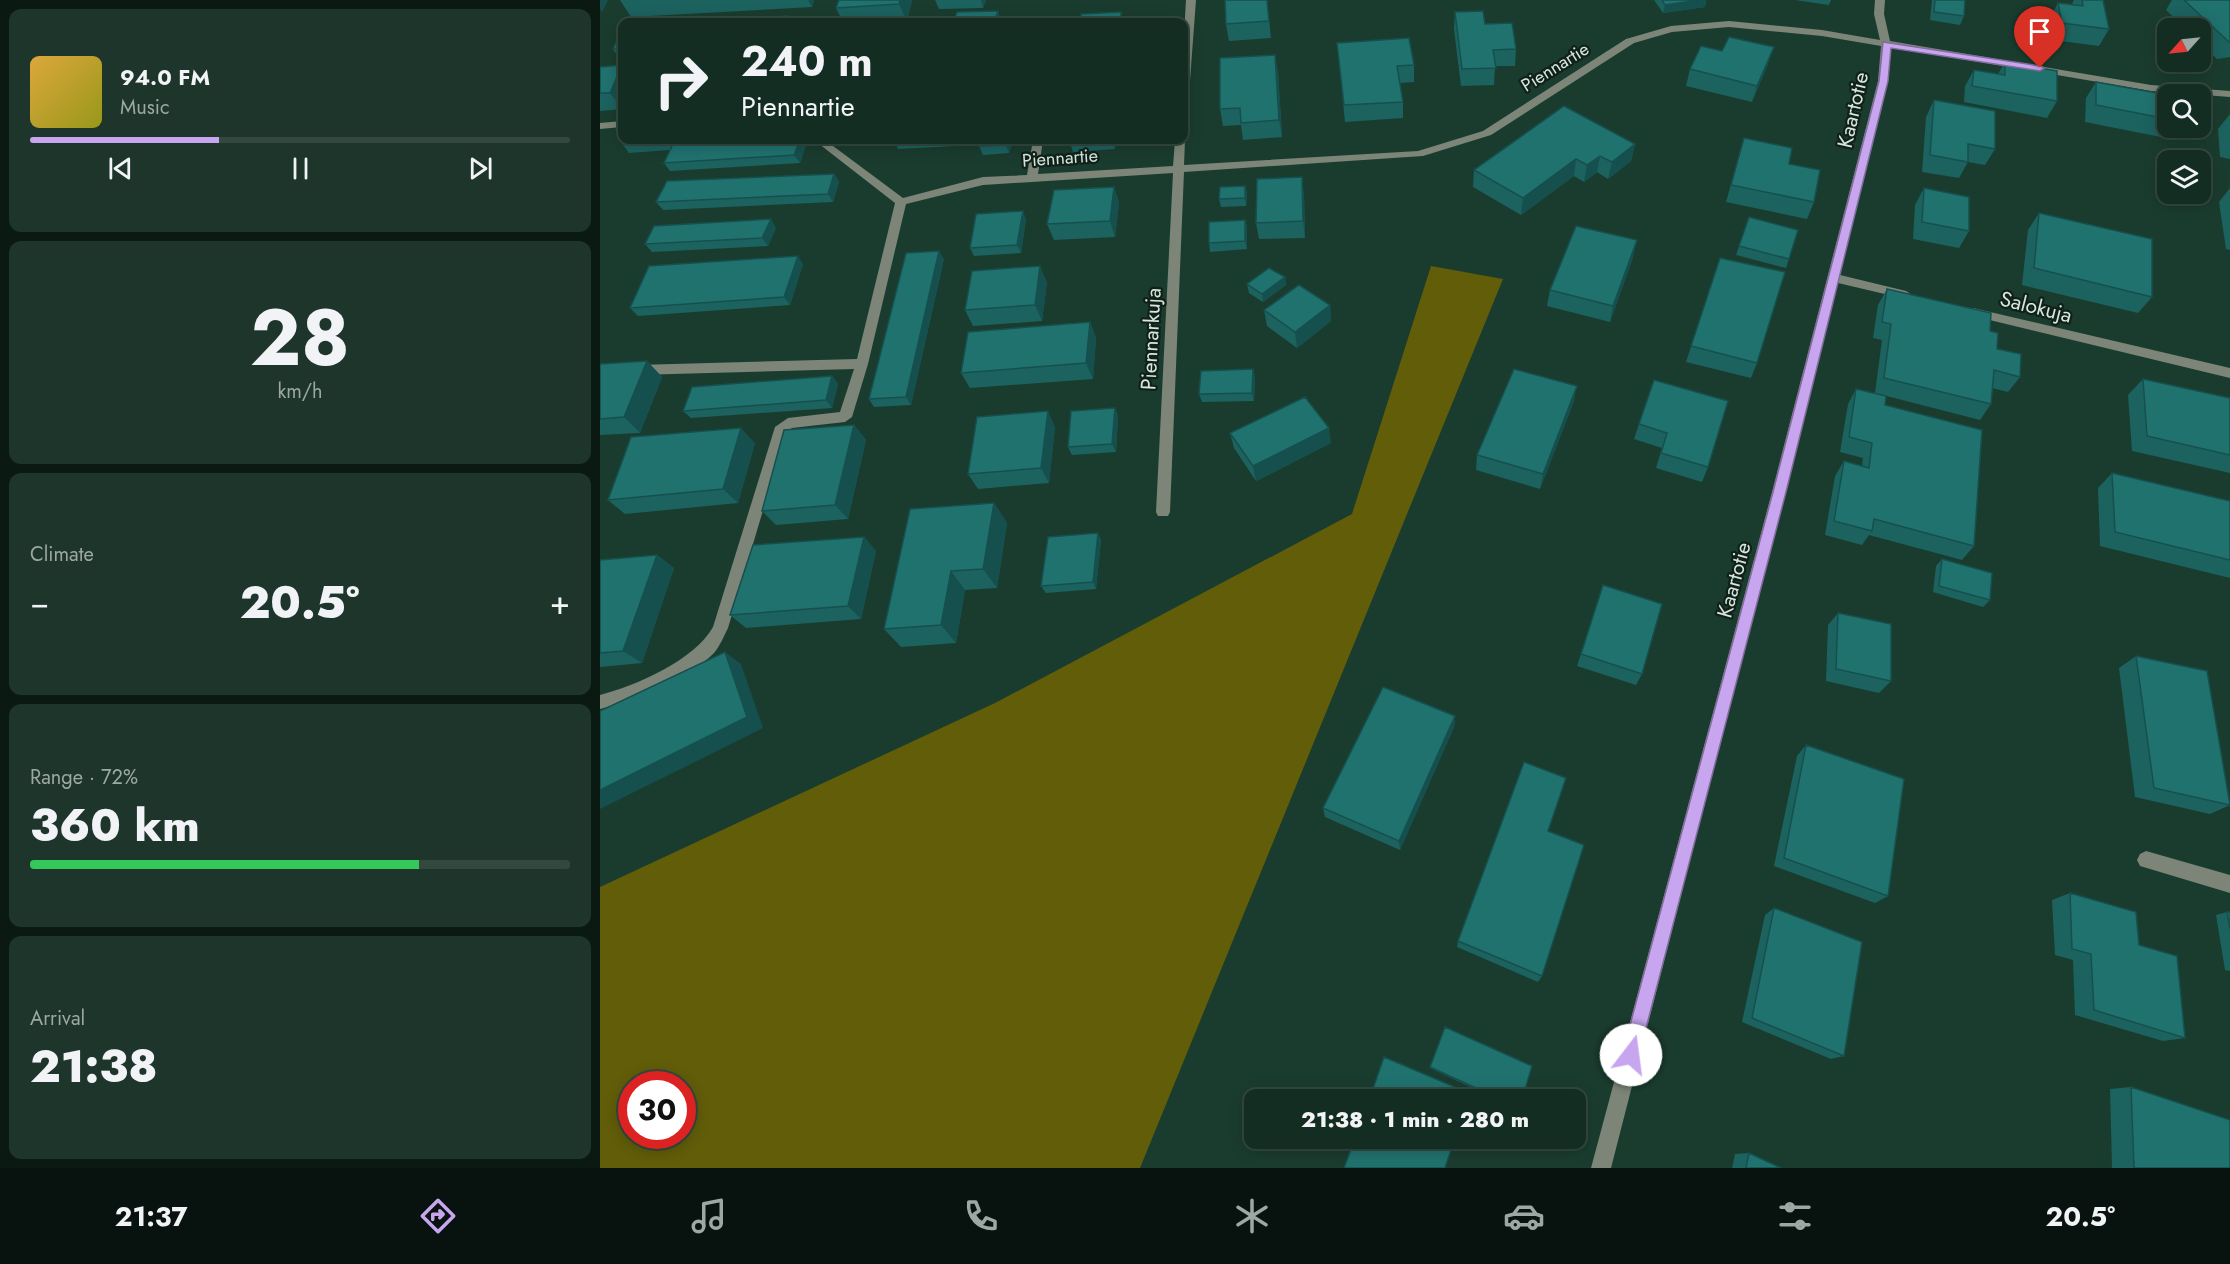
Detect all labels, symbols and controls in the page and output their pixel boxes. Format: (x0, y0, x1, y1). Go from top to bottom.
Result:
pin (2014, 6, 2065, 68)
icon: arrive (2023, 15, 2056, 48)
north arrow (2157, 18, 2211, 72)
map controls (2157, 18, 2211, 204)
text: 240 m (741, 31, 873, 92)
street label: Piennartie (1516, 36, 1594, 98)
icon: right (642, 42, 720, 120)
text: 94.0 FM (120, 61, 210, 93)
street label: Kaartotie (1830, 69, 1876, 151)
button: search (2157, 84, 2211, 138)
text: Piennartie (741, 87, 855, 126)
text: Music (120, 93, 170, 122)
street label: Piennartie (1021, 142, 1099, 174)
button: layers (2157, 150, 2211, 204)
icon: previous (104, 152, 137, 185)
icon: pause (284, 152, 317, 185)
icon: next (464, 152, 497, 185)
text: 28 (250, 282, 350, 394)
street label: Salokuja (1997, 284, 2075, 330)
street label: Piennarkuja (1133, 287, 1169, 391)
text: km/h (277, 377, 323, 406)
street label: Kaartotie (1710, 539, 1759, 621)
text: Climate (30, 540, 94, 569)
text: 20.5° (240, 570, 360, 635)
text: − (30, 579, 49, 626)
text: + (550, 579, 570, 626)
text: Range · 72% (30, 763, 138, 792)
text: 360 km (30, 793, 200, 858)
text: Arrival (30, 1004, 85, 1033)
position arrow (1599, 1023, 1663, 1087)
text: 21:38 (30, 1034, 157, 1099)
speed limit sign: 30 (618, 1071, 696, 1149)
text: 21:38 · 1 min · 280 m (1301, 1103, 1529, 1135)
icon: directions (417, 1195, 459, 1237)
icon: music (688, 1195, 730, 1237)
icon: phone (960, 1195, 1002, 1237)
icon: climate (1231, 1195, 1273, 1237)
icon: car (1503, 1195, 1545, 1237)
icon: filters (1774, 1195, 1816, 1237)
text: 21:37 (115, 1197, 188, 1236)
text: 20.5° (2045, 1197, 2115, 1236)

